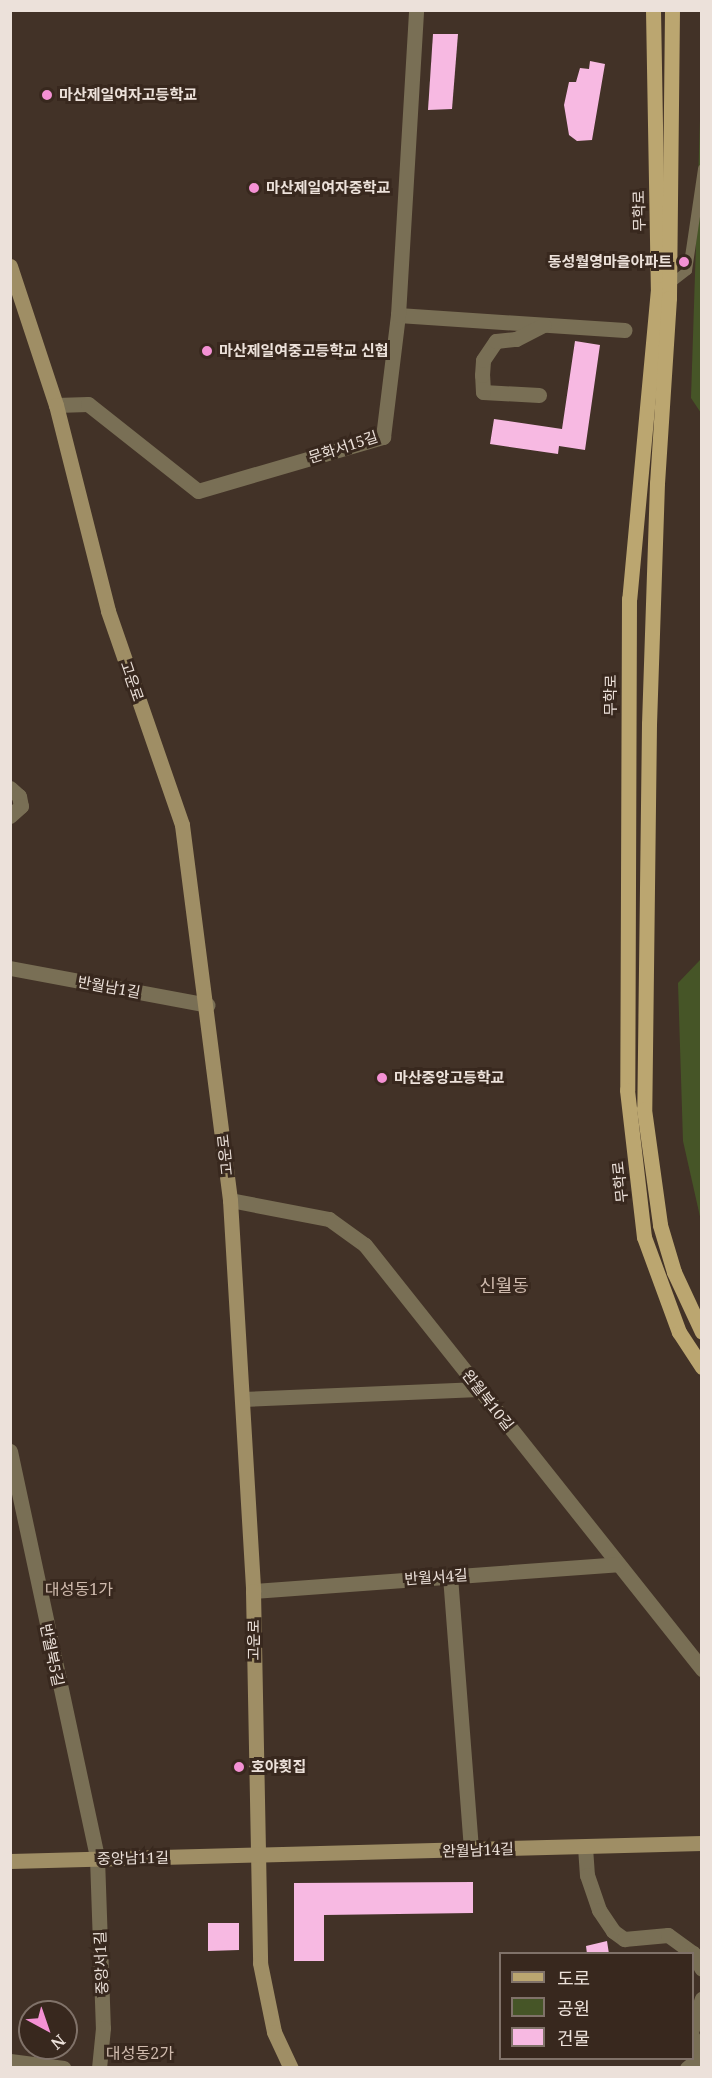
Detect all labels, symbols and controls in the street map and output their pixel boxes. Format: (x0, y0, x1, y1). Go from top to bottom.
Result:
place label: 마산제일여자고등학교 (59, 86, 197, 104)
marker: 마산제일여자고등학교 (40, 88, 54, 102)
place label: 마산제일여자중학교 (266, 179, 390, 197)
marker: 마산제일여자중학교 (247, 181, 261, 195)
street label: 무학로 (630, 190, 648, 232)
place label: 동성월영마을아파트 (548, 253, 672, 271)
marker: 동성월영마을아파트 (677, 255, 691, 269)
place label: 마산제일여중고등학교 신협 (219, 342, 388, 360)
marker: 마산제일여중고등학교 신협 (200, 344, 214, 358)
street label: 문화서15길 (306, 427, 380, 467)
street label: 고운로 (117, 658, 147, 704)
street label: 무학로 (602, 674, 620, 716)
street label: 반월남1길 (76, 973, 142, 1001)
place label: 마산중앙고등학교 (394, 1069, 504, 1087)
marker: 마산중앙고등학교 (375, 1071, 389, 1085)
street label: 고운로 (214, 1133, 236, 1177)
street label: 무학로 (609, 1160, 631, 1204)
district label: 신월동 (479, 1274, 529, 1296)
street label: 완월북10길 (459, 1366, 517, 1434)
street label: 반월서4길 (404, 1566, 468, 1588)
district label: 대성동1가 (45, 1579, 113, 1599)
street label: 고운로 (245, 1619, 263, 1661)
street label: 반월북5길 (37, 1622, 67, 1688)
place label: 호야횟집 (251, 1758, 306, 1776)
marker: 호야횟집 (232, 1760, 246, 1774)
street label: 완월남14길 (442, 1840, 514, 1860)
street label: 중앙남11길 (97, 1848, 169, 1868)
street label: 중앙서1길 (91, 1931, 111, 1995)
legend (499, 1952, 694, 2060)
text: 도로 (557, 1966, 590, 1990)
text: 공원 (557, 1996, 590, 2020)
north arrow (18, 2000, 78, 2060)
text: 건물 (557, 2026, 590, 2050)
text: N (46, 2030, 70, 2055)
district label: 대성동2가 (106, 2043, 174, 2063)

